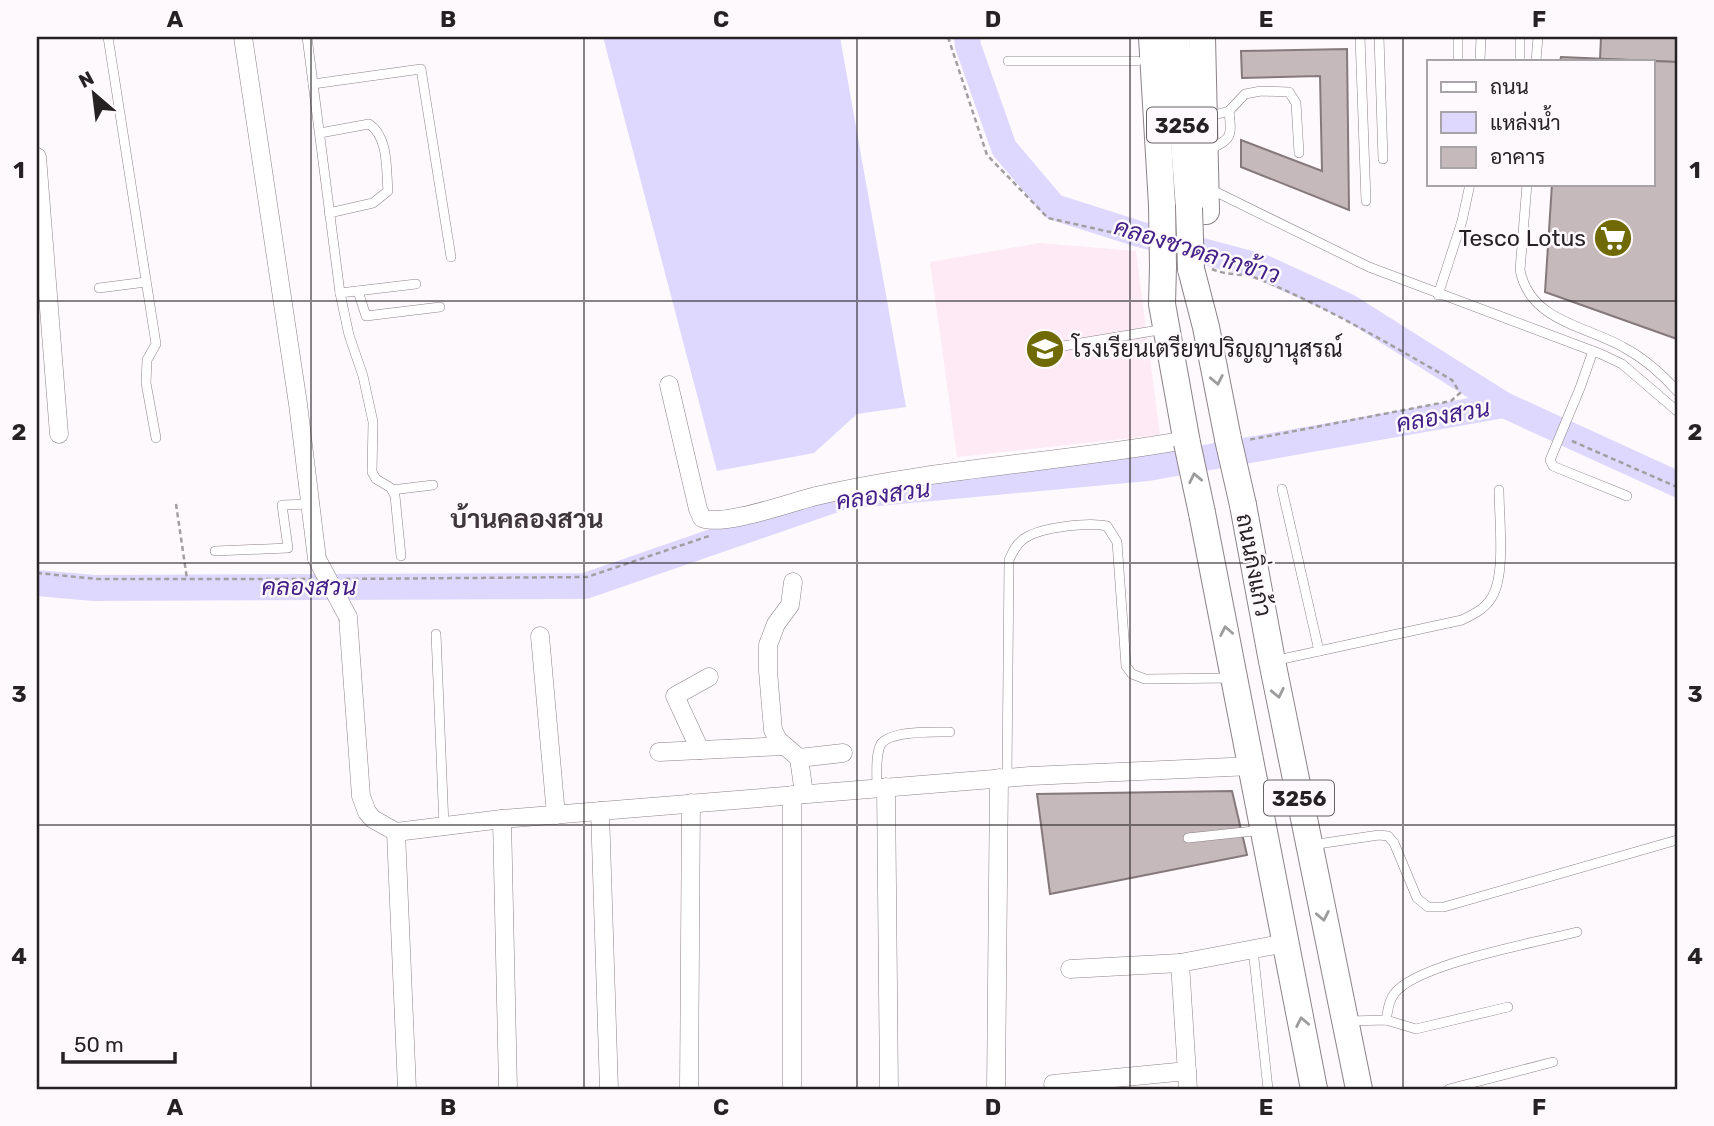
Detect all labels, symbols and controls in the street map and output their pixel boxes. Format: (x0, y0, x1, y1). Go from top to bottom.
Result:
text: A (167, 5, 184, 33)
text: B (440, 5, 456, 33)
text: C (713, 5, 729, 33)
text: D (985, 5, 1001, 33)
text: E (1259, 5, 1273, 33)
text: F (1532, 5, 1546, 33)
north arrow (60, 60, 130, 130)
legend (1427, 60, 1654, 186)
text: N (75, 66, 98, 93)
text: ถนน (1490, 74, 1529, 99)
text: แหล่งน้ำ (1490, 105, 1561, 135)
road number: 3256 (1147, 108, 1217, 142)
text: อาคาร (1490, 144, 1546, 169)
text: 1 (13, 156, 25, 184)
text: 1 (1689, 156, 1701, 184)
water label: คลองชวดลากข้าว (1111, 212, 1283, 290)
supermarket icon: Tesco Lotus (1592, 217, 1634, 259)
place label: Tesco Lotus (1458, 224, 1586, 252)
school or university icon: โรงเรียนเตรียทปริญญานุสรณ์ (1024, 328, 1066, 370)
place label: โรงเรียนเตรียทปริญญานุสรณ์ (1070, 333, 1343, 365)
one-way arrow (1208, 374, 1223, 386)
water label: คลองสวน (1394, 394, 1492, 438)
text: 2 (12, 418, 26, 446)
text: 2 (1688, 418, 1702, 446)
one-way arrow (1188, 472, 1203, 484)
water label: คลองสวน (834, 475, 932, 515)
district label: บ้านคลองสวน (450, 502, 604, 535)
street label: ถนนกิ่งแก้ว (1230, 510, 1284, 619)
water label: คลองสวน (262, 573, 356, 601)
one-way arrow (1219, 625, 1234, 637)
text: 3 (11, 680, 27, 708)
text: 3 (1687, 680, 1703, 708)
one-way arrow (1270, 687, 1285, 699)
road number: 3256 (1264, 780, 1334, 816)
one-way arrow (1315, 910, 1330, 922)
text: 4 (11, 942, 27, 970)
text: 4 (1687, 942, 1703, 970)
one-way arrow (1295, 1016, 1310, 1028)
scale bar (63, 1021, 175, 1065)
text: 50 m (74, 1032, 124, 1057)
text: A (167, 1093, 184, 1121)
text: B (440, 1093, 456, 1121)
text: C (713, 1093, 729, 1121)
text: D (985, 1093, 1001, 1121)
text: E (1259, 1093, 1273, 1121)
text: F (1532, 1093, 1546, 1121)

